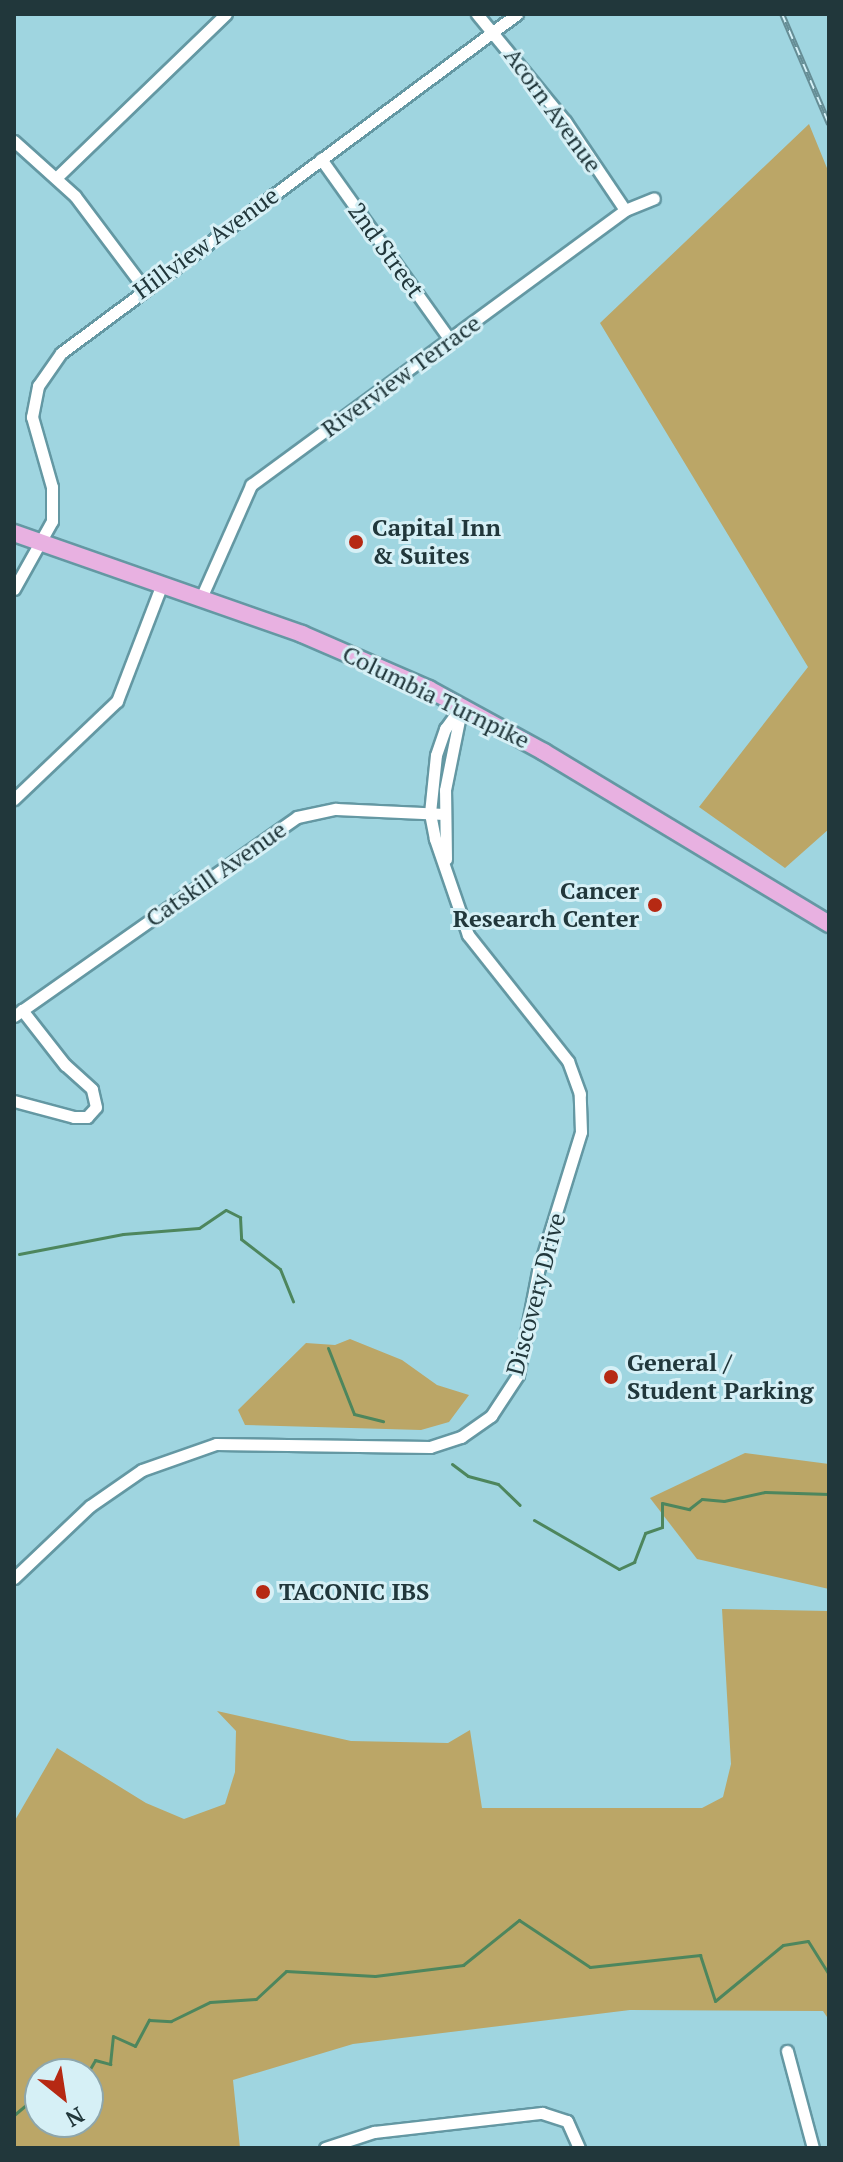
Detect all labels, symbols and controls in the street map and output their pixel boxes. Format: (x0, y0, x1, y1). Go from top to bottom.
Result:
street label: Acorn Avenue (498, 42, 608, 178)
street label: Hillview Avenue (128, 181, 284, 305)
street label: 2nd Street (342, 197, 430, 303)
street label: Riverview Terrace (316, 309, 486, 443)
place label: Capital Inn & Suites (372, 514, 501, 570)
marker: Capital Inn & Suites (347, 533, 365, 551)
street label: Columbia Turnpike (338, 639, 534, 755)
street label: Catskill Avenue (140, 815, 292, 933)
place label: Cancer Research Center (453, 877, 639, 933)
marker: Cancer Research Center (646, 896, 664, 914)
street label: Discovery Drive (501, 1210, 571, 1378)
place label: General / Student Parking (627, 1349, 814, 1405)
marker: General / Student Parking (602, 1368, 620, 1386)
place label: TACONIC IBS (279, 1578, 429, 1606)
marker: TACONIC IBS (254, 1583, 272, 1601)
north arrow (24, 2058, 104, 2138)
text: N (61, 2101, 90, 2134)

